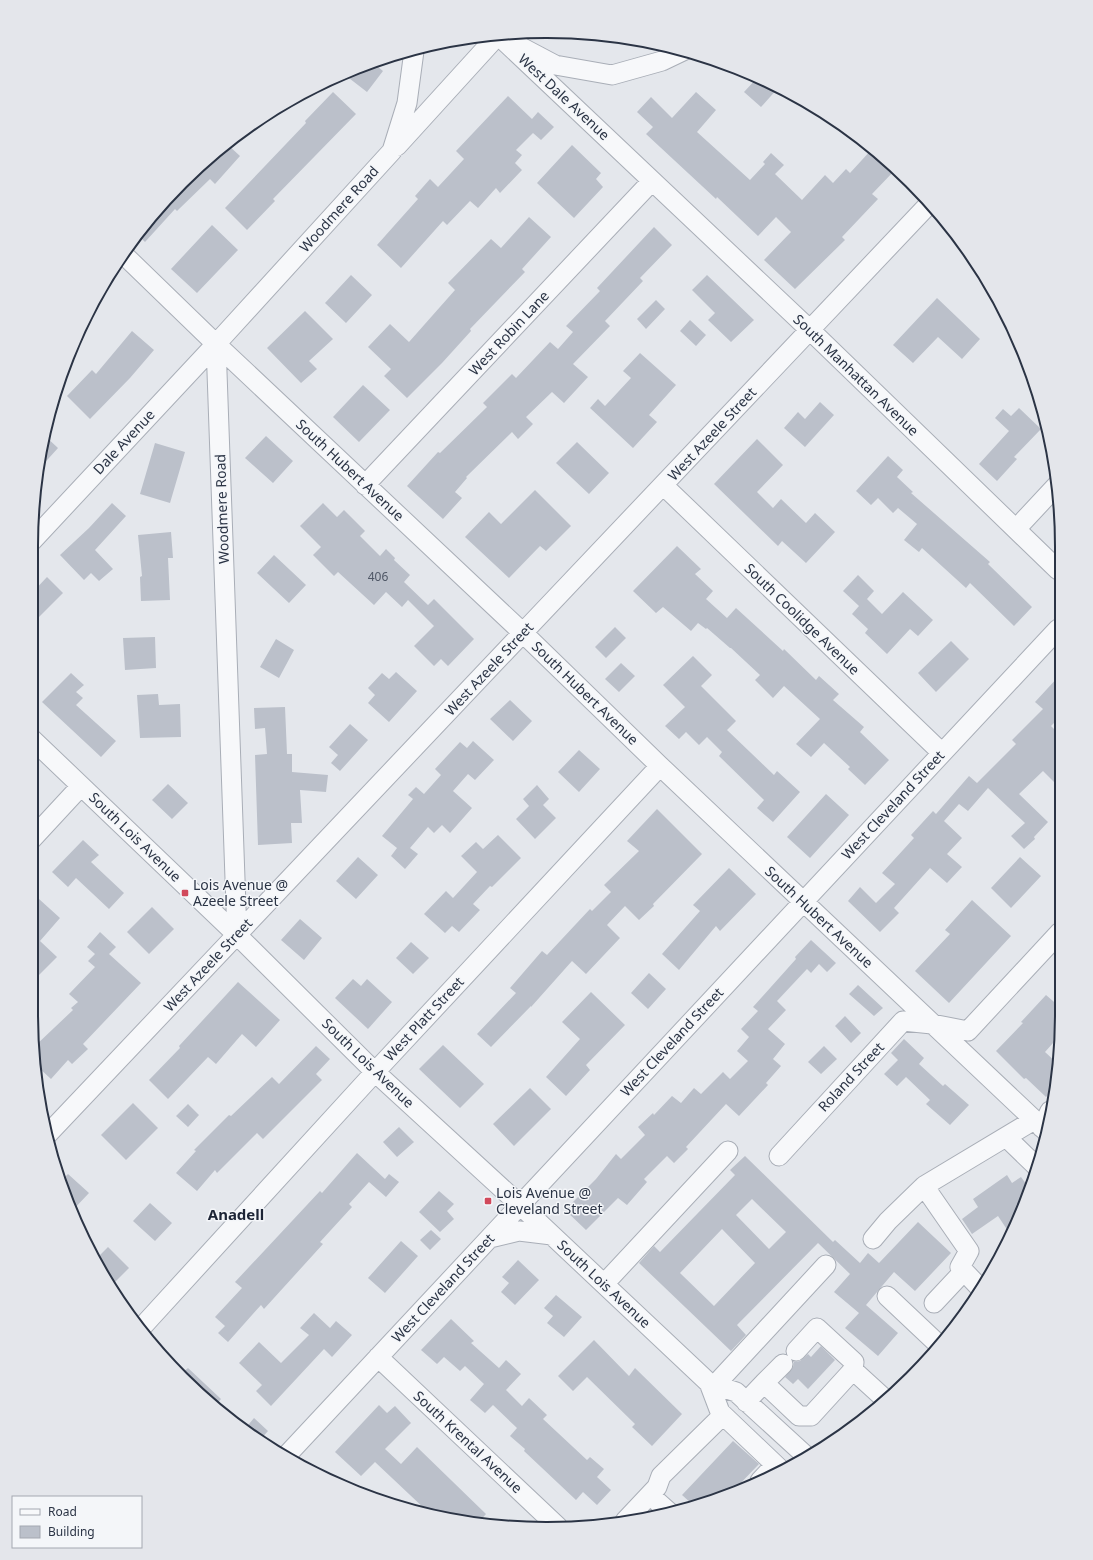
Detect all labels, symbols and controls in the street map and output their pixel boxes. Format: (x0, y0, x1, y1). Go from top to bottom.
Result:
street label: West Dale Avenue (515, 49, 614, 144)
street label: Woodmere Road (295, 161, 382, 256)
street label: West Robin Lane (464, 286, 553, 379)
street label: South Manhattan Avenue (790, 310, 923, 440)
street label: West Azeele Street (663, 383, 760, 485)
street label: Dale Avenue (89, 405, 159, 478)
street label: South Hubert Avenue (292, 414, 409, 525)
street label: Woodmere Road (210, 454, 233, 564)
street label: South Coolidge Avenue (741, 559, 864, 679)
house number: 406 (368, 568, 388, 585)
street label: West Azeele Street (440, 618, 537, 720)
street label: South Hubert Avenue (528, 637, 643, 749)
street label: West Cleveland Street (837, 746, 948, 863)
street label: South Lois Avenue (85, 788, 186, 886)
street label: South Hubert Avenue (761, 861, 878, 972)
place label: Lois Avenue @ Azeele Street (193, 875, 288, 910)
marker: Lois Avenue @ Azeele Street (180, 888, 190, 898)
street label: West Azeele Street (159, 914, 256, 1016)
street label: West Platt Street (380, 972, 468, 1065)
street label: West Cleveland Street (616, 983, 727, 1100)
street label: South Lois Avenue (318, 1014, 419, 1112)
street label: Roland Street (813, 1038, 888, 1116)
place label: Lois Avenue @ Cleveland Street (496, 1183, 603, 1218)
marker: Lois Avenue @ Cleveland Street (483, 1196, 493, 1206)
district label: Anadell (208, 1204, 264, 1224)
street label: West Cleveland Street (387, 1229, 498, 1346)
street label: South Lois Avenue (554, 1235, 655, 1332)
street label: South Krental Avenue (410, 1386, 527, 1497)
legend (12, 1496, 142, 1548)
text: Road (48, 1503, 77, 1520)
text: Building (48, 1523, 95, 1540)

